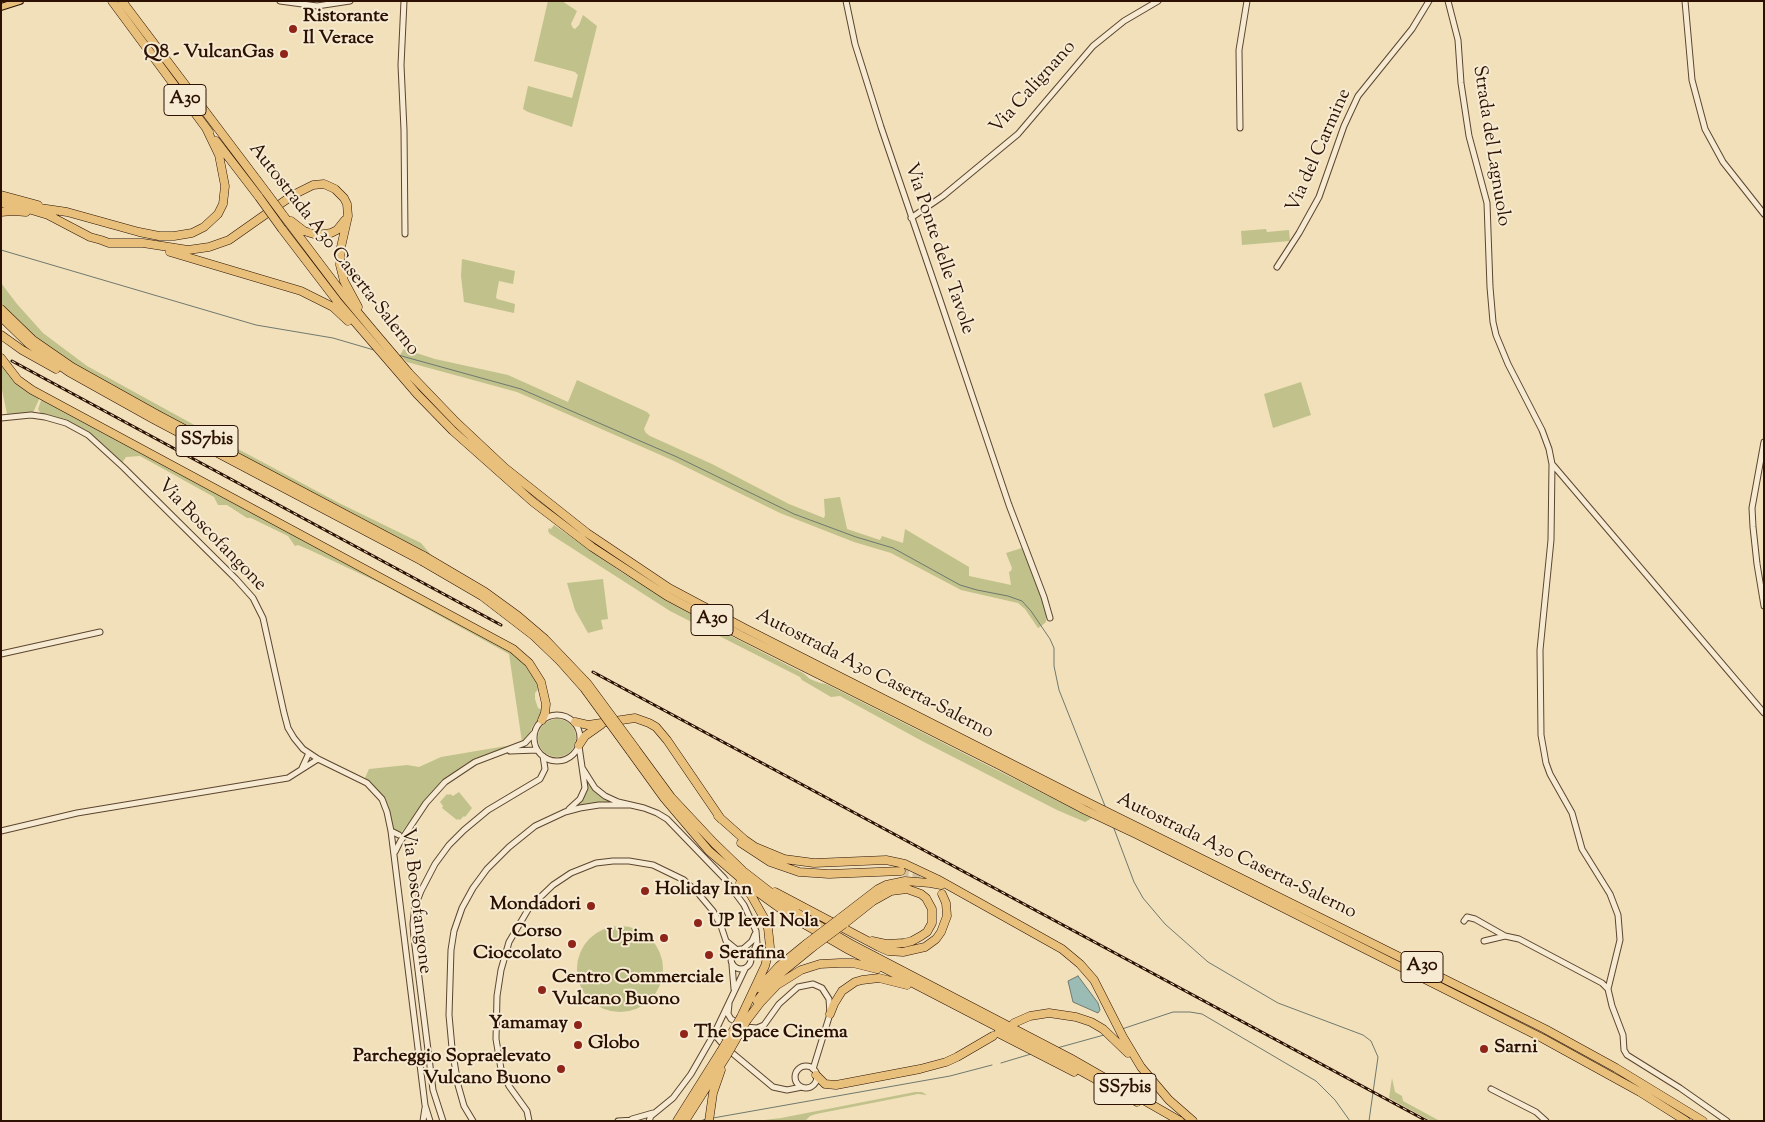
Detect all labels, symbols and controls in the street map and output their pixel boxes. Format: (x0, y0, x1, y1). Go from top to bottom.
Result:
place label: Ristorante Il Verace (303, 7, 389, 51)
marker: Ristorante Il Verace (287, 23, 299, 35)
street label: Via Calignano (986, 37, 1082, 139)
place label: Q8 - VulcanGas (144, 43, 274, 65)
marker: Q8 - VulcanGas (278, 48, 290, 60)
street label: Strada del Lagnuolo (1466, 64, 1514, 228)
road number: A30 (164, 84, 206, 116)
street label: Via del Carmine (1283, 86, 1357, 216)
street label: Autostrada A30 Caserta-Salerno (243, 139, 423, 361)
street label: Via Ponte delle Tavole (898, 160, 978, 338)
road number: SS7bis (176, 426, 238, 456)
street label: Via Boscofangone (152, 475, 270, 597)
road number: A30 (691, 604, 733, 636)
street label: Autostrada A30 Caserta-Salerno (751, 605, 997, 745)
street label: Autostrada A30 Caserta-Salerno (1112, 789, 1360, 925)
street label: Via Boscofangone (395, 827, 435, 975)
place label: Holiday Inn (655, 880, 752, 902)
marker: Holiday Inn (639, 885, 651, 897)
place label: Mondadori (490, 895, 581, 917)
marker: Mondadori (585, 900, 597, 912)
place label: UP level Nola (708, 912, 819, 934)
marker: UP level Nola (692, 917, 704, 929)
place label: Corso Cioccolato (473, 922, 562, 966)
place label: Upim (607, 927, 654, 949)
marker: Upim (658, 932, 670, 944)
marker: Corso Cioccolato (566, 938, 578, 950)
place label: Serafina (719, 944, 785, 966)
marker: Serafina (703, 949, 715, 961)
road number: A30 (1401, 952, 1443, 982)
place label: Centro Commerciale Vulcano Buono (552, 968, 724, 1012)
marker: Centro Commerciale Vulcano Buono (536, 984, 548, 996)
place label: Yamamay (489, 1014, 568, 1036)
marker: Yamamay (572, 1019, 584, 1031)
place label: The Space Cinema (694, 1023, 848, 1045)
marker: The Space Cinema (678, 1028, 690, 1040)
place label: Globo (588, 1034, 640, 1056)
place label: Sarni (1494, 1038, 1538, 1060)
marker: Globo (572, 1039, 584, 1051)
marker: Sarni (1478, 1043, 1490, 1055)
place label: Parcheggio Sopraelevato Vulcano Buono (353, 1047, 551, 1091)
marker: Parcheggio Sopraelevato Vulcano Buono (555, 1063, 567, 1075)
road number: SS7bis (1094, 1074, 1156, 1104)

